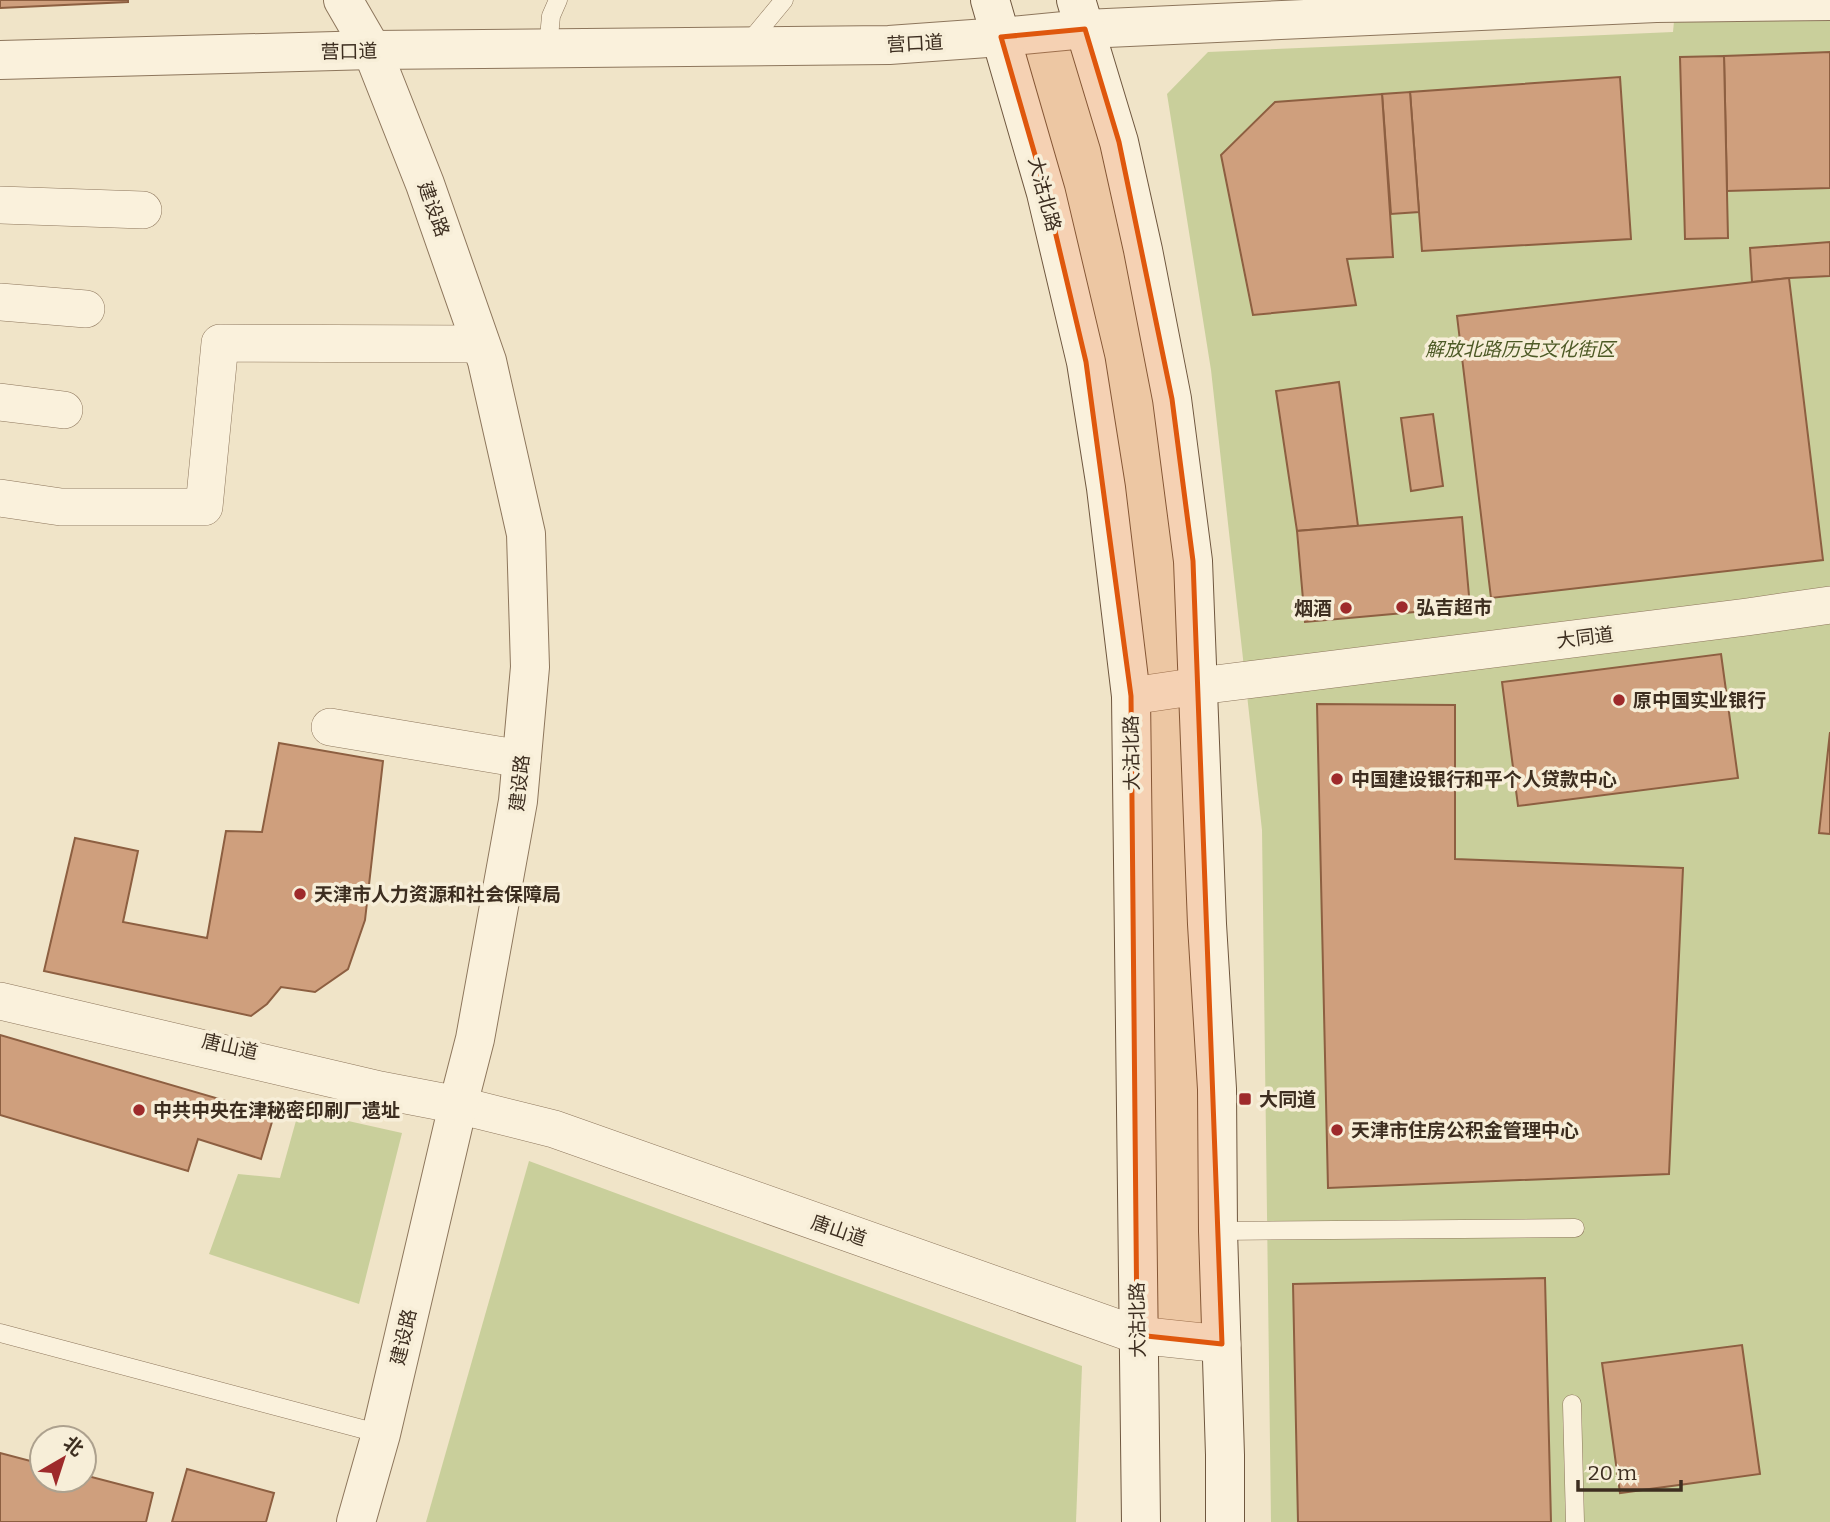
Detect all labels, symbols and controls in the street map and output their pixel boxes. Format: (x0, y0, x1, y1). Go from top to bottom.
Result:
street label: 营口道 (886, 31, 944, 56)
street label: 营口道 (320, 40, 378, 63)
street label: 大沽北路 (1024, 154, 1065, 234)
street label: 建设路 (413, 178, 454, 240)
park label: 解放北路历史文化街区 (1425, 338, 1618, 361)
place label: 弘吉超市 (1416, 596, 1492, 619)
place label: 烟酒 (1294, 597, 1332, 620)
marker: 弘吉超市 (1394, 599, 1410, 615)
marker: 烟酒 (1338, 600, 1354, 616)
street label: 大同道 (1555, 623, 1615, 652)
place label: 原中国实业银行 (1633, 689, 1766, 712)
marker: 原中国实业银行 (1611, 692, 1627, 708)
street label: 大沽北路 (1119, 715, 1144, 791)
street label: 建设路 (505, 753, 534, 813)
place label: 中国建设银行和平个人贷款中心 (1351, 768, 1617, 791)
marker: 中国建设银行和平个人贷款中心 (1329, 771, 1345, 787)
place label: 天津市人力资源和社会保障局 (314, 883, 561, 906)
marker: 天津市人力资源和社会保障局 (292, 886, 308, 902)
street label: 唐山道 (200, 1029, 260, 1064)
place label: 大同道 (1259, 1088, 1316, 1111)
marker: 大同道 (1237, 1091, 1253, 1107)
place label: 中共中央在津秘密印刷厂遗址 (153, 1099, 400, 1122)
marker: 中共中央在津秘密印刷厂遗址 (131, 1102, 147, 1118)
place label: 天津市住房公积金管理中心 (1351, 1119, 1579, 1142)
marker: 天津市住房公积金管理中心 (1329, 1122, 1345, 1138)
street label: 唐山道 (808, 1210, 870, 1251)
street label: 大沽北路 (1125, 1282, 1150, 1358)
street label: 建设路 (386, 1307, 421, 1367)
north arrow (28, 1424, 98, 1494)
text: 北 (59, 1431, 88, 1461)
scale bar (1578, 1448, 1681, 1492)
text: 20 m (1588, 1460, 1637, 1486)

